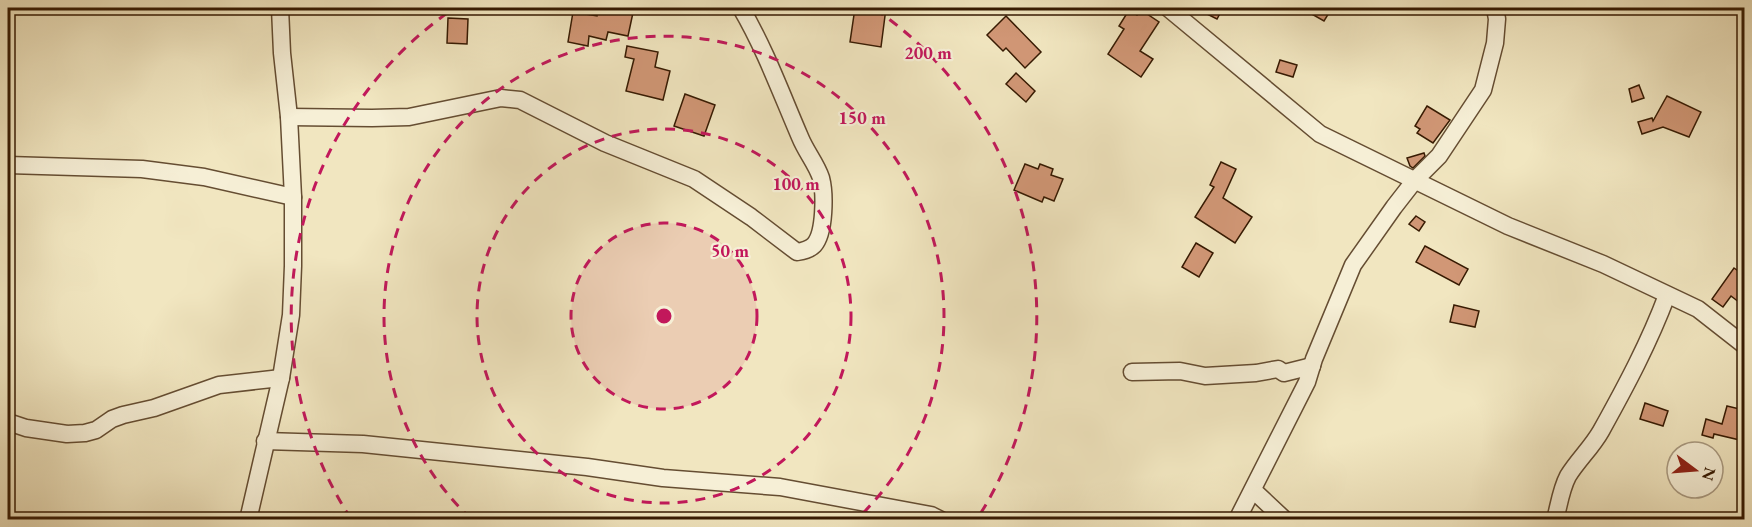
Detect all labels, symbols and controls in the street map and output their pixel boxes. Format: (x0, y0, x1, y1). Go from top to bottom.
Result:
text: 200 m (904, 41, 952, 64)
text: 150 m (838, 106, 886, 129)
text: 100 m (772, 172, 820, 195)
text: 50 m (711, 239, 749, 262)
centre of rings (654, 306, 674, 326)
north arrow (1665, 440, 1725, 500)
text: N (1697, 465, 1721, 483)

